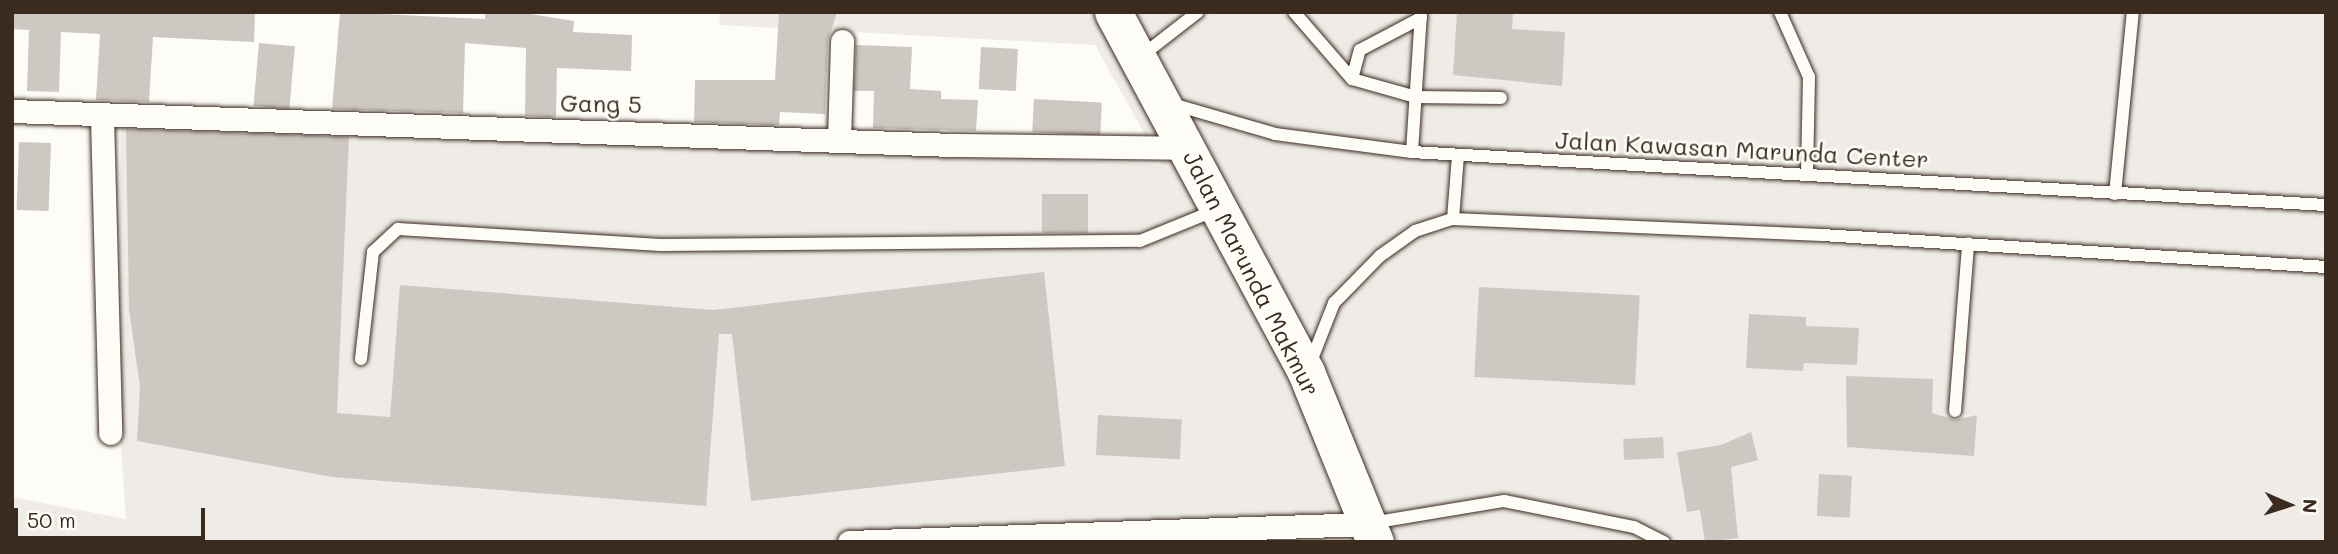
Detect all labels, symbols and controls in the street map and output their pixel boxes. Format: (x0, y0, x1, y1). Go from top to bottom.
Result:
street label: Gang 5 (560, 88, 642, 118)
street label: Jalan Kawasan Marunda Center (1555, 125, 1929, 173)
street label: Jalan Marunda Makmur (1178, 145, 1326, 401)
north arrow (2254, 470, 2324, 540)
scale bar (18, 494, 208, 538)
text: N (2298, 498, 2323, 514)
text: 50 m (27, 506, 76, 533)

